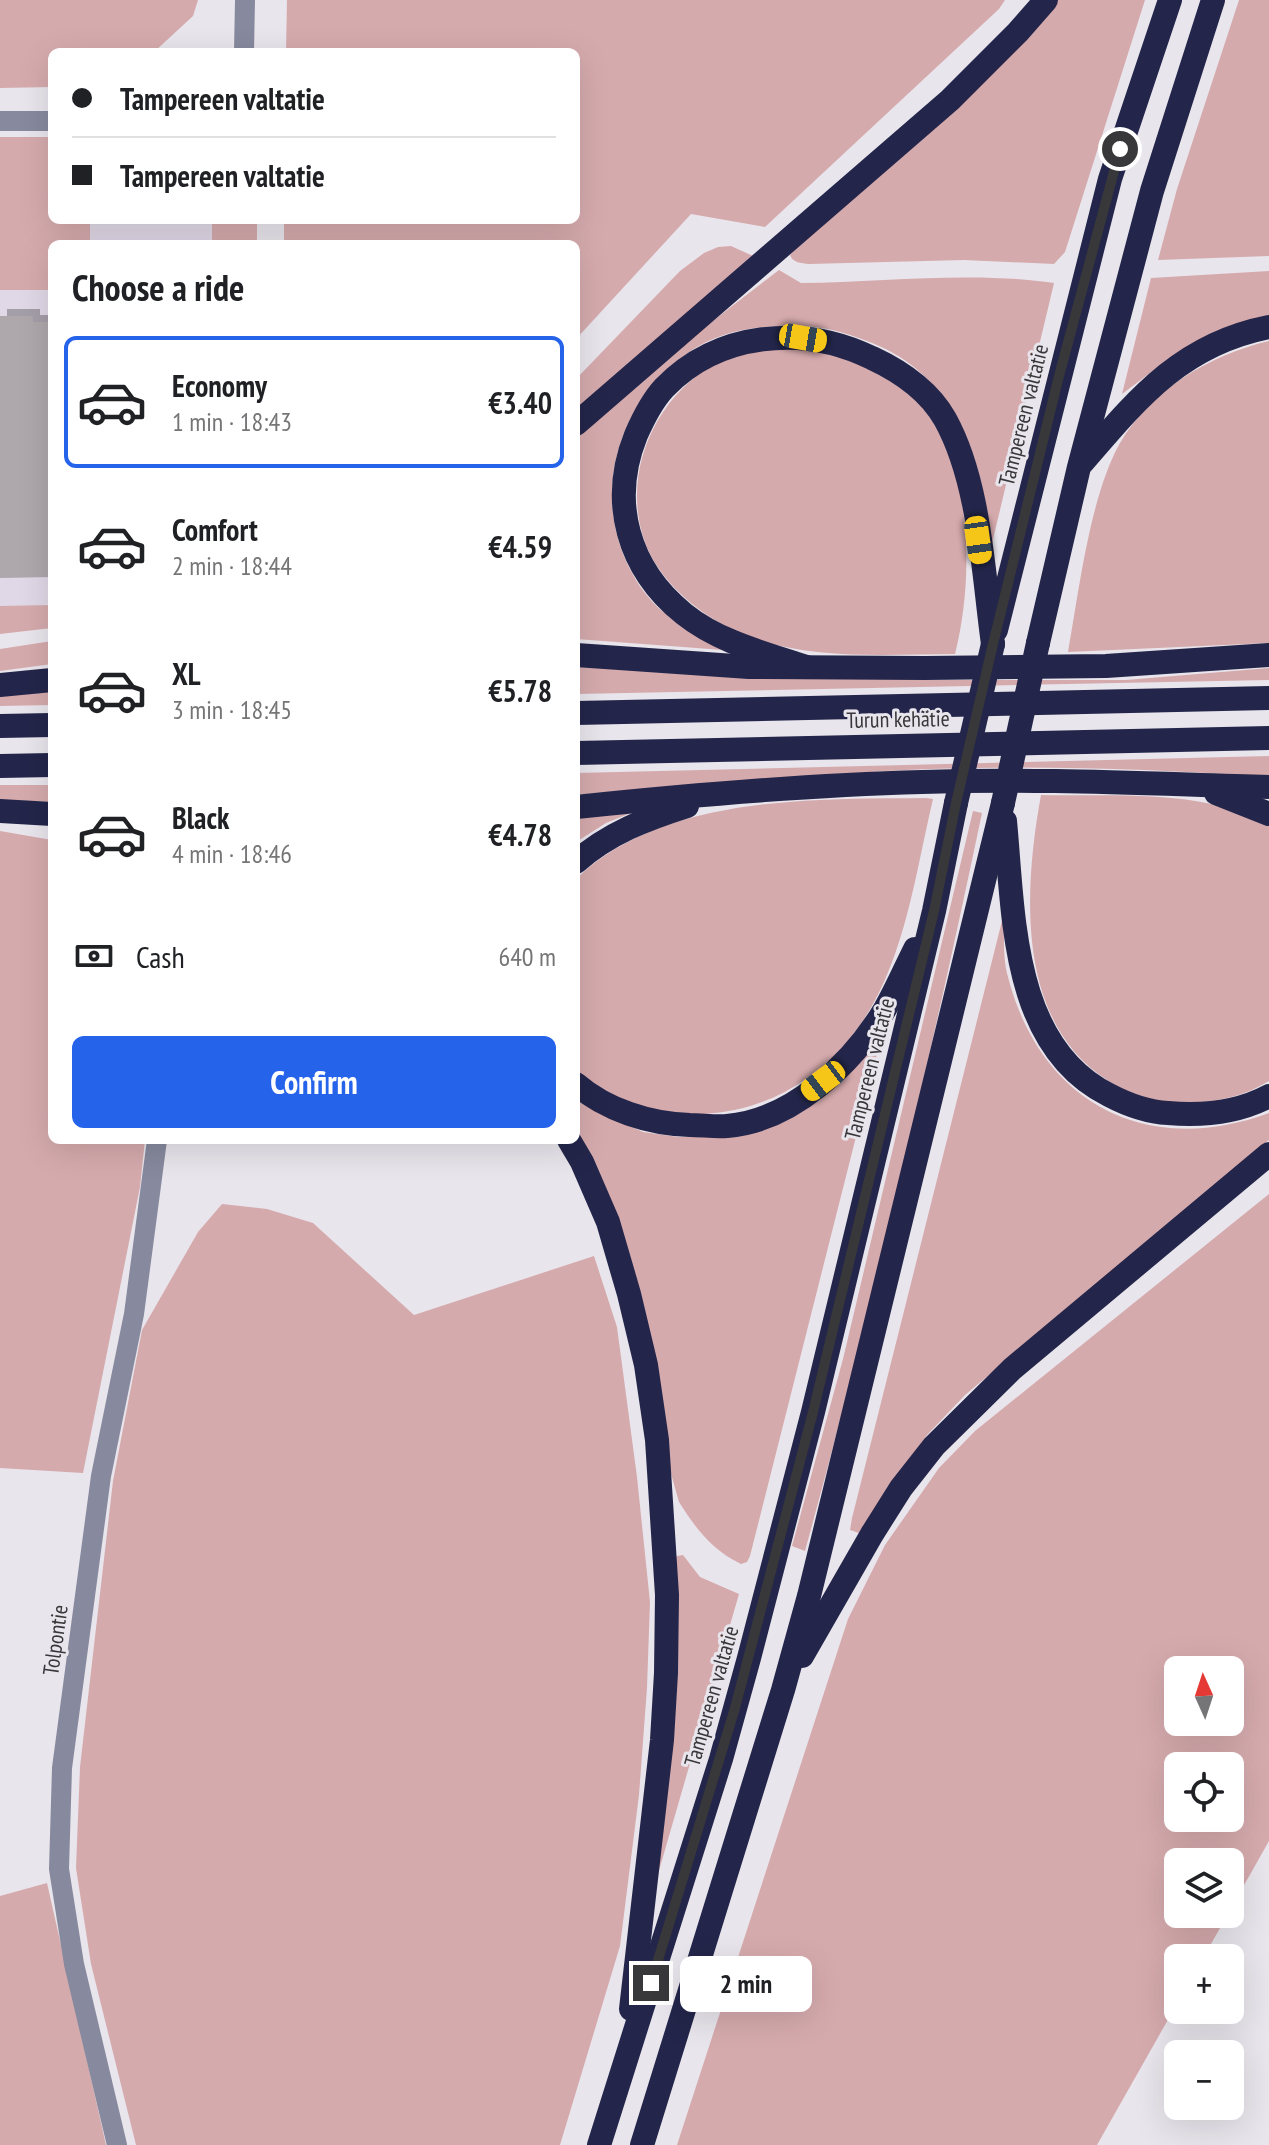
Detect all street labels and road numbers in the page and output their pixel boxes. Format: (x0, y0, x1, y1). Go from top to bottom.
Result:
street label: Tampereen valtatie (992, 341, 1054, 489)
street label: Turun kehätie (846, 704, 950, 734)
street label: Tampereen valtatie (838, 995, 900, 1143)
street label: Tolpontie (36, 1603, 74, 1677)
street label: Tampereen valtatie (678, 1622, 744, 1770)

